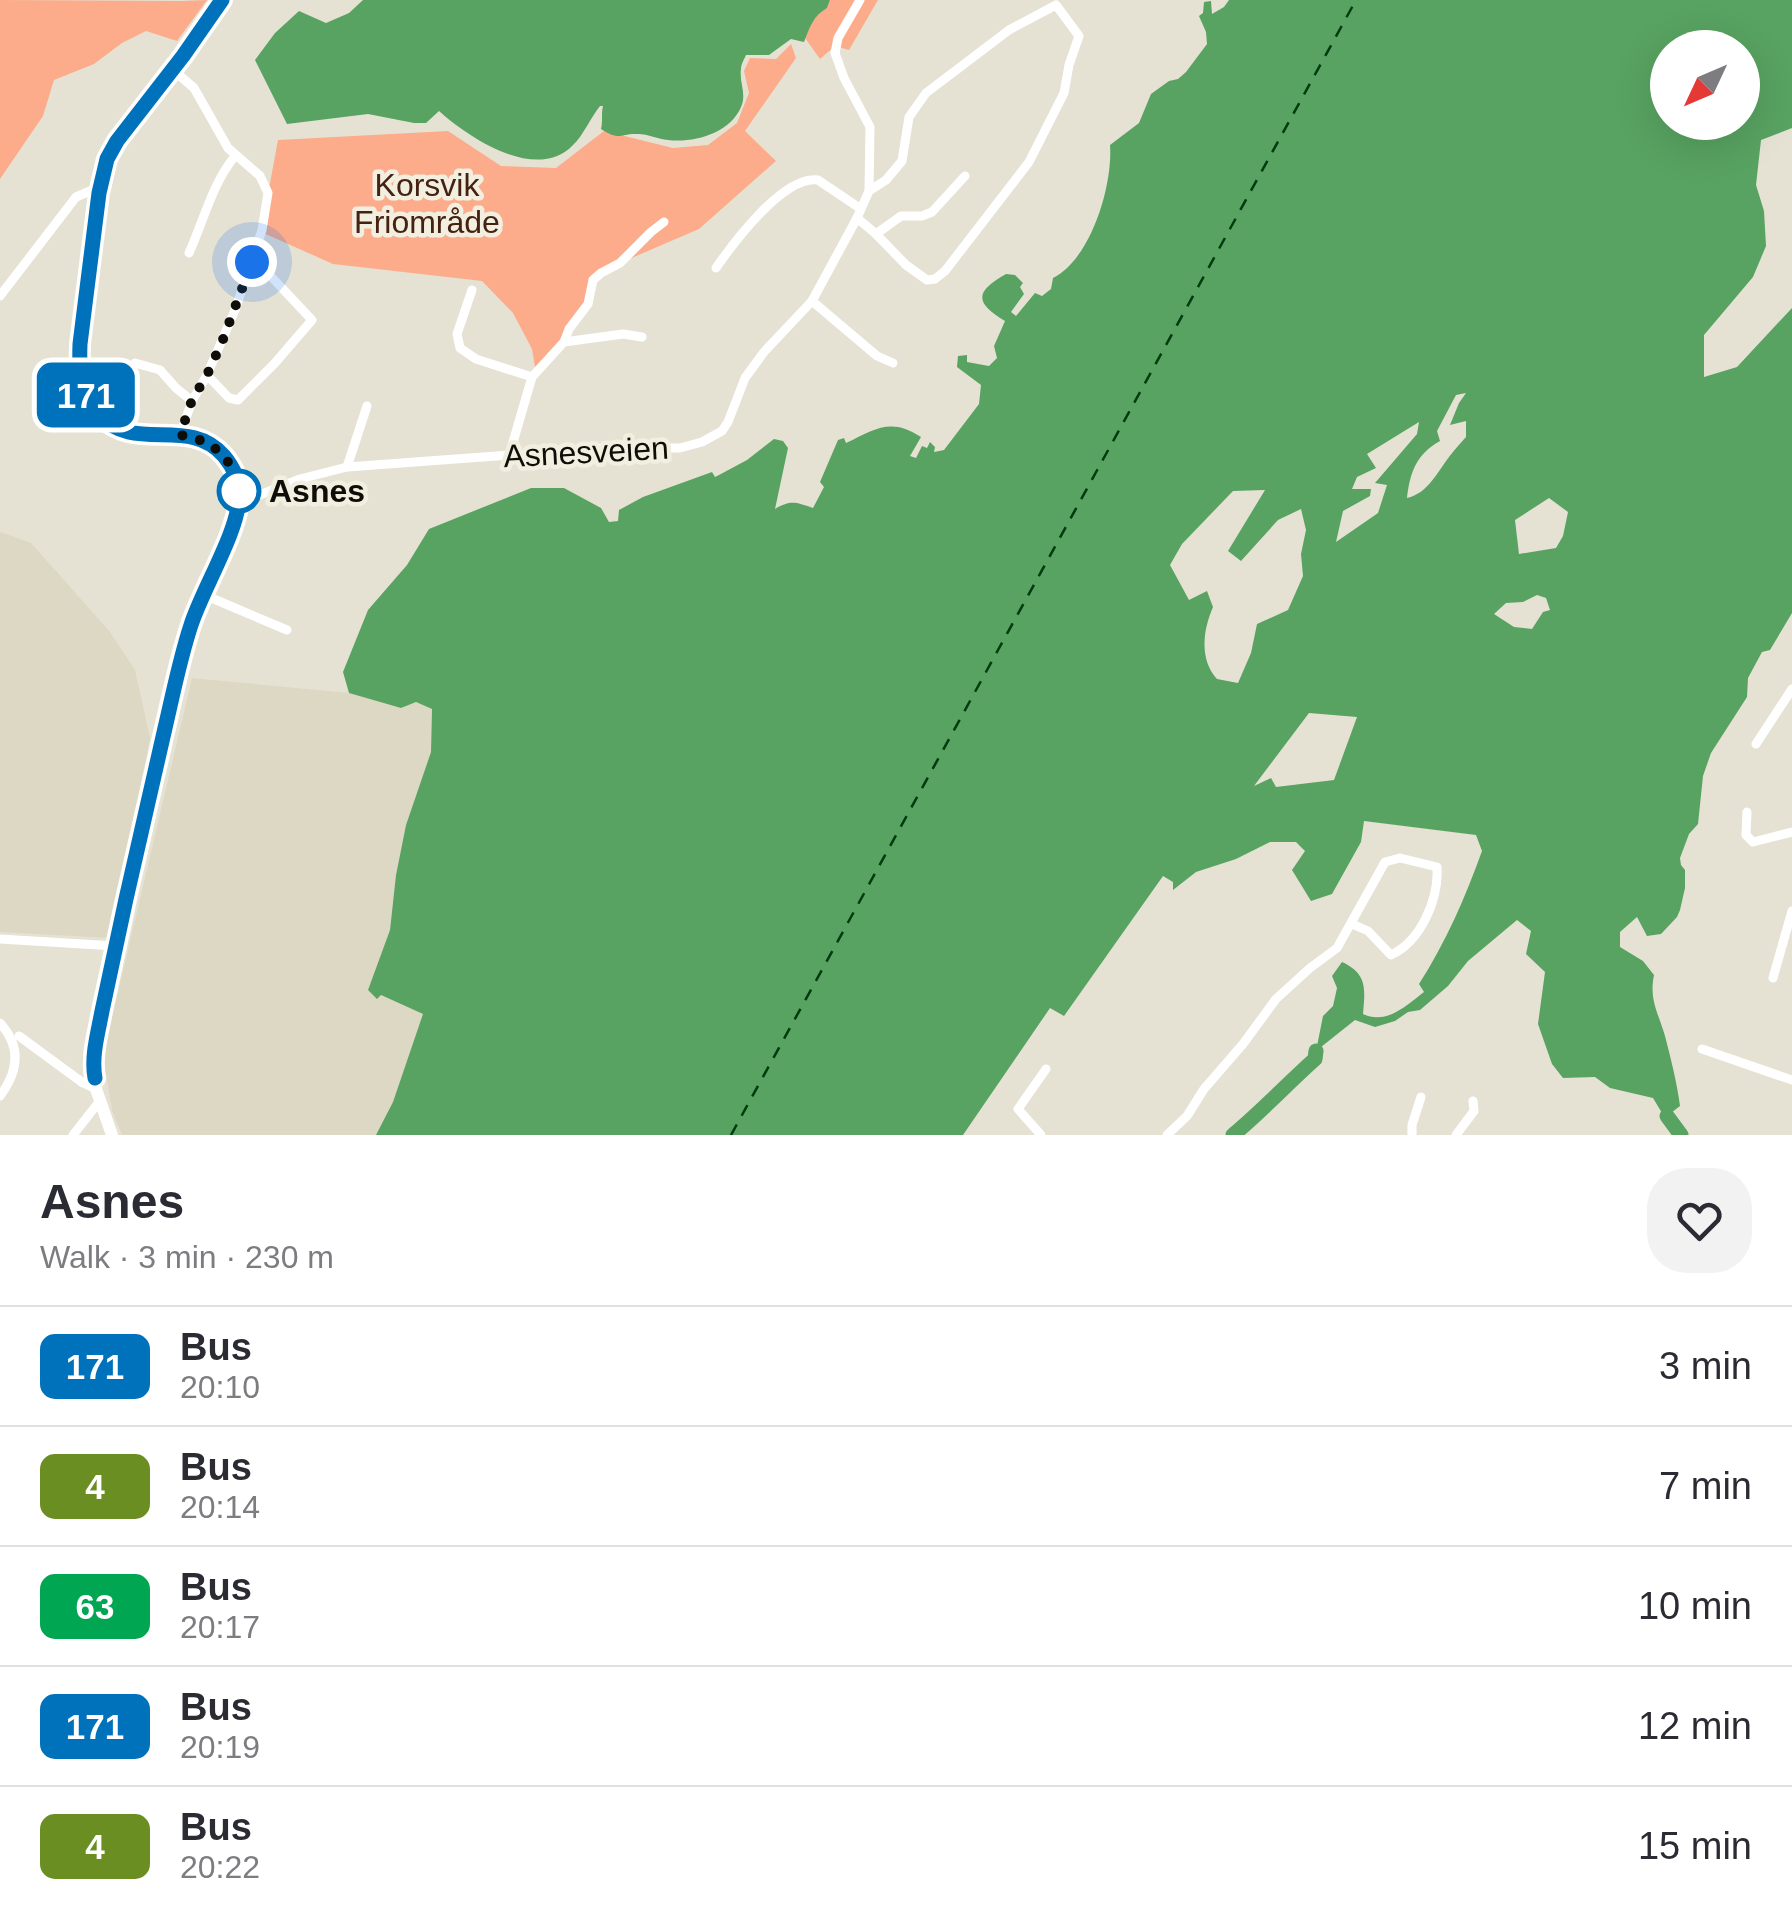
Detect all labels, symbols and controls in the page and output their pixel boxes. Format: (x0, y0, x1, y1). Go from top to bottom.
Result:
north arrow (1650, 30, 1760, 140)
map controls (1650, 30, 1760, 140)
park label: Korsvik Friområde (354, 167, 500, 240)
your location (227, 237, 277, 287)
line badge: 171 (28, 362, 144, 428)
text: 171 (57, 376, 115, 415)
street label: Asnesveien (502, 430, 670, 474)
marker: Asnes (218, 470, 260, 512)
place label: Asnes (269, 473, 365, 509)
button: heart (1647, 1168, 1752, 1273)
text: Asnes (40, 1175, 184, 1228)
text: Walk · 3 min · 230 m (40, 1239, 334, 1275)
text: Bus (180, 1326, 252, 1368)
text: 3 min (1659, 1345, 1752, 1387)
text: 171 (66, 1347, 124, 1386)
text: 20:10 (180, 1369, 260, 1405)
text: Bus (180, 1446, 252, 1488)
text: 7 min (1659, 1465, 1752, 1507)
text: 4 (85, 1467, 105, 1506)
text: 20:14 (180, 1489, 260, 1525)
text: Bus (180, 1566, 252, 1608)
text: 10 min (1638, 1585, 1752, 1627)
text: 63 (76, 1587, 114, 1626)
text: 20:17 (180, 1609, 260, 1645)
text: Bus (180, 1686, 252, 1728)
text: 12 min (1638, 1705, 1752, 1747)
text: 171 (66, 1707, 124, 1746)
text: 20:19 (180, 1729, 260, 1765)
text: Bus (180, 1806, 252, 1848)
text: 15 min (1638, 1825, 1752, 1867)
text: 4 (85, 1827, 105, 1866)
text: 20:22 (180, 1849, 260, 1885)

